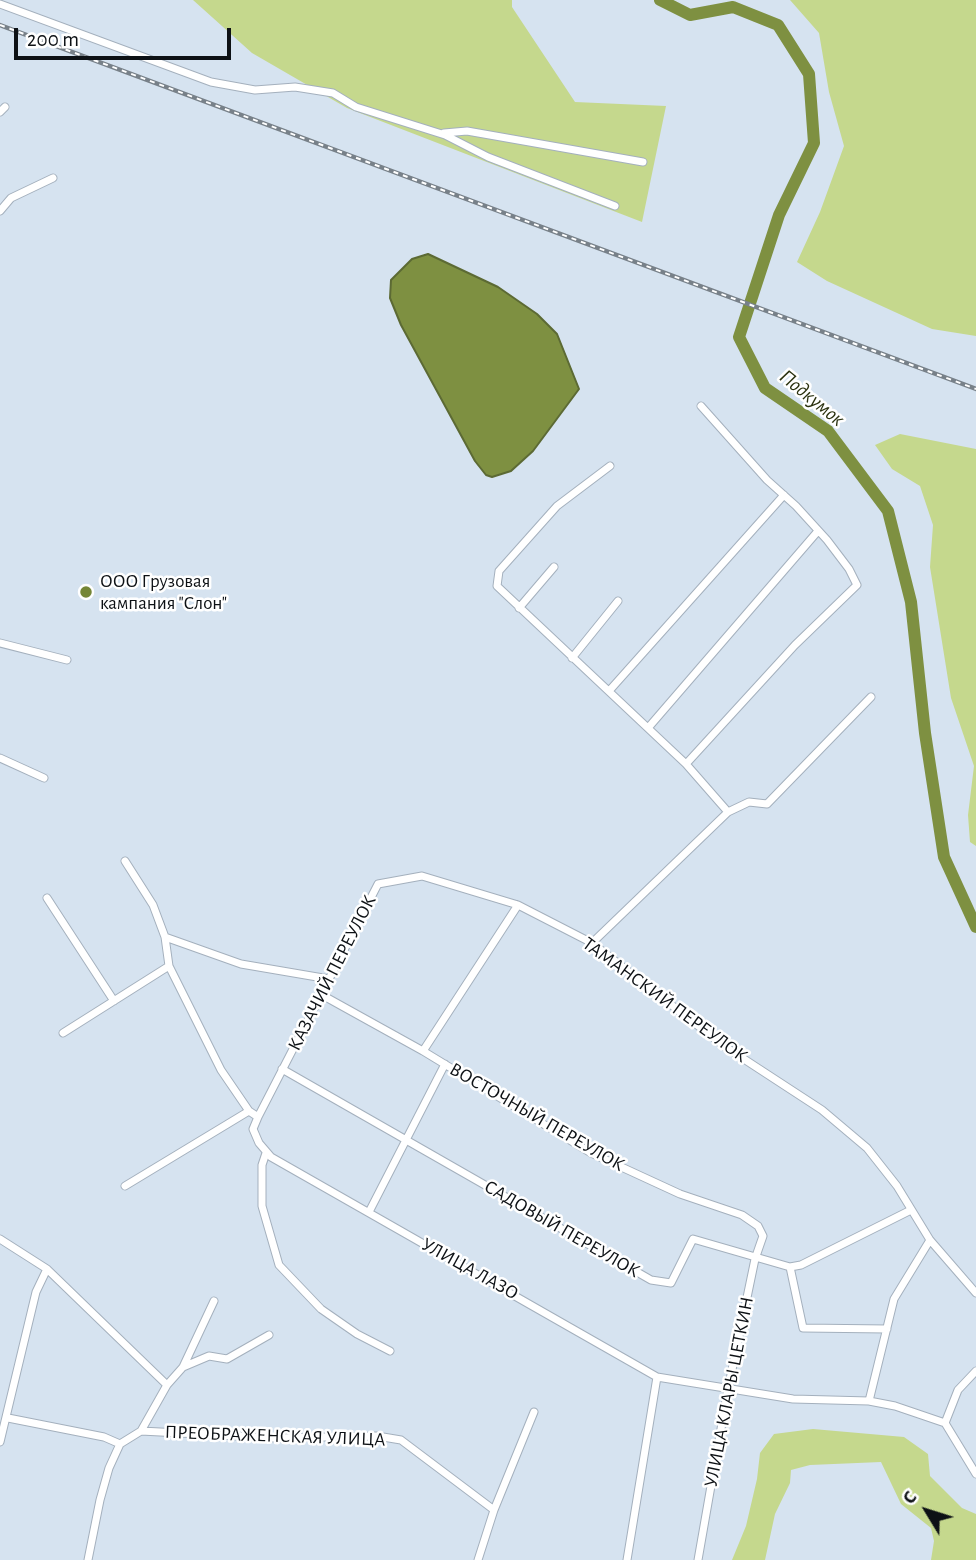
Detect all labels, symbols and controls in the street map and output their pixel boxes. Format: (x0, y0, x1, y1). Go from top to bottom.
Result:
scale bar (18, 14, 234, 58)
text: 200 m (27, 29, 79, 50)
water label: Подкумок (774, 364, 850, 432)
place label: ООО Грузовая кампания "Слон" (100, 570, 227, 614)
marker: ООО Грузовая кампания "Слон" (78, 584, 94, 600)
street label: КАЗАЧИЙ ПЕРЕУЛОК (283, 891, 381, 1055)
street label: ТАМАНСКИЙ ПЕРЕУЛОК (578, 932, 752, 1068)
street label: ВОСТОЧНЫЙ ПЕРЕУЛОК (445, 1058, 629, 1176)
street label: САДОВЫЙ ПЕРЕУЛОК (480, 1175, 644, 1283)
street label: УЛИЦА ЛАЗО (418, 1233, 522, 1305)
street label: УЛИЦА КЛАРЫ ЦЕТКИН (699, 1295, 759, 1489)
street label: ПРЕОБРАЖЕНСКАЯ УЛИЦА (164, 1421, 386, 1451)
north arrow (892, 1476, 962, 1546)
text: С (899, 1488, 921, 1508)

